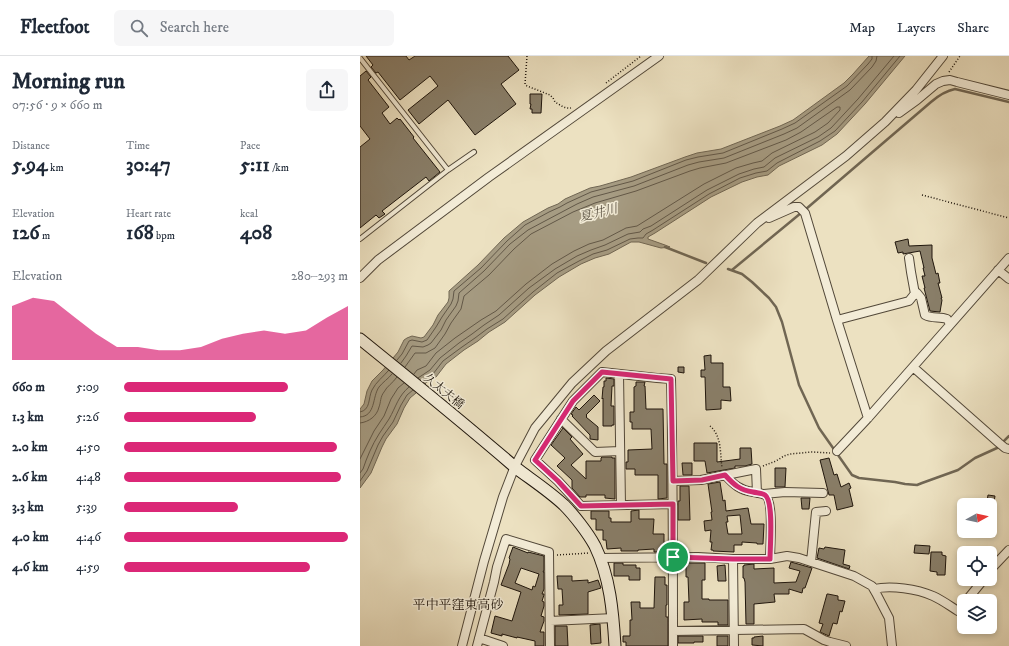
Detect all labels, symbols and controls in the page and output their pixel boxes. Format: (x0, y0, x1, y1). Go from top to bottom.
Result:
search box (114, 10, 394, 46)
text: Fleetfoot (20, 16, 90, 39)
icon: search (128, 17, 150, 39)
text: Search here (160, 18, 229, 37)
text: Map (849, 19, 875, 37)
text: Layers (897, 19, 935, 37)
text: Share (957, 19, 989, 37)
text: Morning run (12, 68, 125, 95)
button: share (306, 69, 348, 111)
text: 07:56 · 9 × 660 m (12, 97, 103, 113)
text: Distance (12, 139, 50, 153)
text: Time (126, 139, 150, 153)
text: Pace (240, 139, 260, 153)
text: 5.94 (12, 153, 48, 178)
text: 30:47 (126, 153, 171, 178)
text: 5:11 (240, 153, 270, 178)
text: km (48, 161, 64, 175)
text: /km (270, 161, 289, 175)
water label: 夏井川 (577, 200, 621, 225)
text: Elevation (12, 207, 55, 221)
text: Heart rate (126, 207, 171, 221)
text: kcal (240, 207, 258, 221)
text: 126 (12, 221, 40, 246)
text: 168 (126, 221, 154, 246)
text: 408 (240, 221, 272, 246)
text: m (40, 229, 50, 243)
text: bpm (154, 229, 175, 243)
text: Elevation (12, 268, 62, 284)
text: 280–293 m (291, 268, 348, 284)
street label: 久太夫橋 (420, 370, 467, 412)
text: 660 m (12, 379, 45, 395)
text: 5:09 (76, 379, 99, 395)
text: 1.3 km (12, 409, 44, 425)
text: 5:26 (76, 409, 99, 425)
text: 2.0 km (12, 439, 48, 455)
text: 4:50 (76, 439, 100, 455)
text: 2.6 km (12, 469, 47, 485)
text: 4:48 (76, 469, 101, 485)
north arrow (957, 498, 997, 538)
map controls (957, 498, 997, 634)
text: 3.3 km (12, 499, 44, 515)
text: 5:39 (76, 499, 97, 515)
text: 4.0 km (12, 529, 49, 545)
text: 4:46 (76, 529, 101, 545)
pin (656, 540, 690, 574)
icon: arrive (662, 546, 684, 568)
button: locate (957, 546, 997, 586)
text: 4.6 km (12, 559, 49, 575)
text: 4:59 (76, 559, 100, 575)
button: layers (957, 594, 997, 634)
district label: 平中平窪東高砂 (412, 597, 504, 613)

